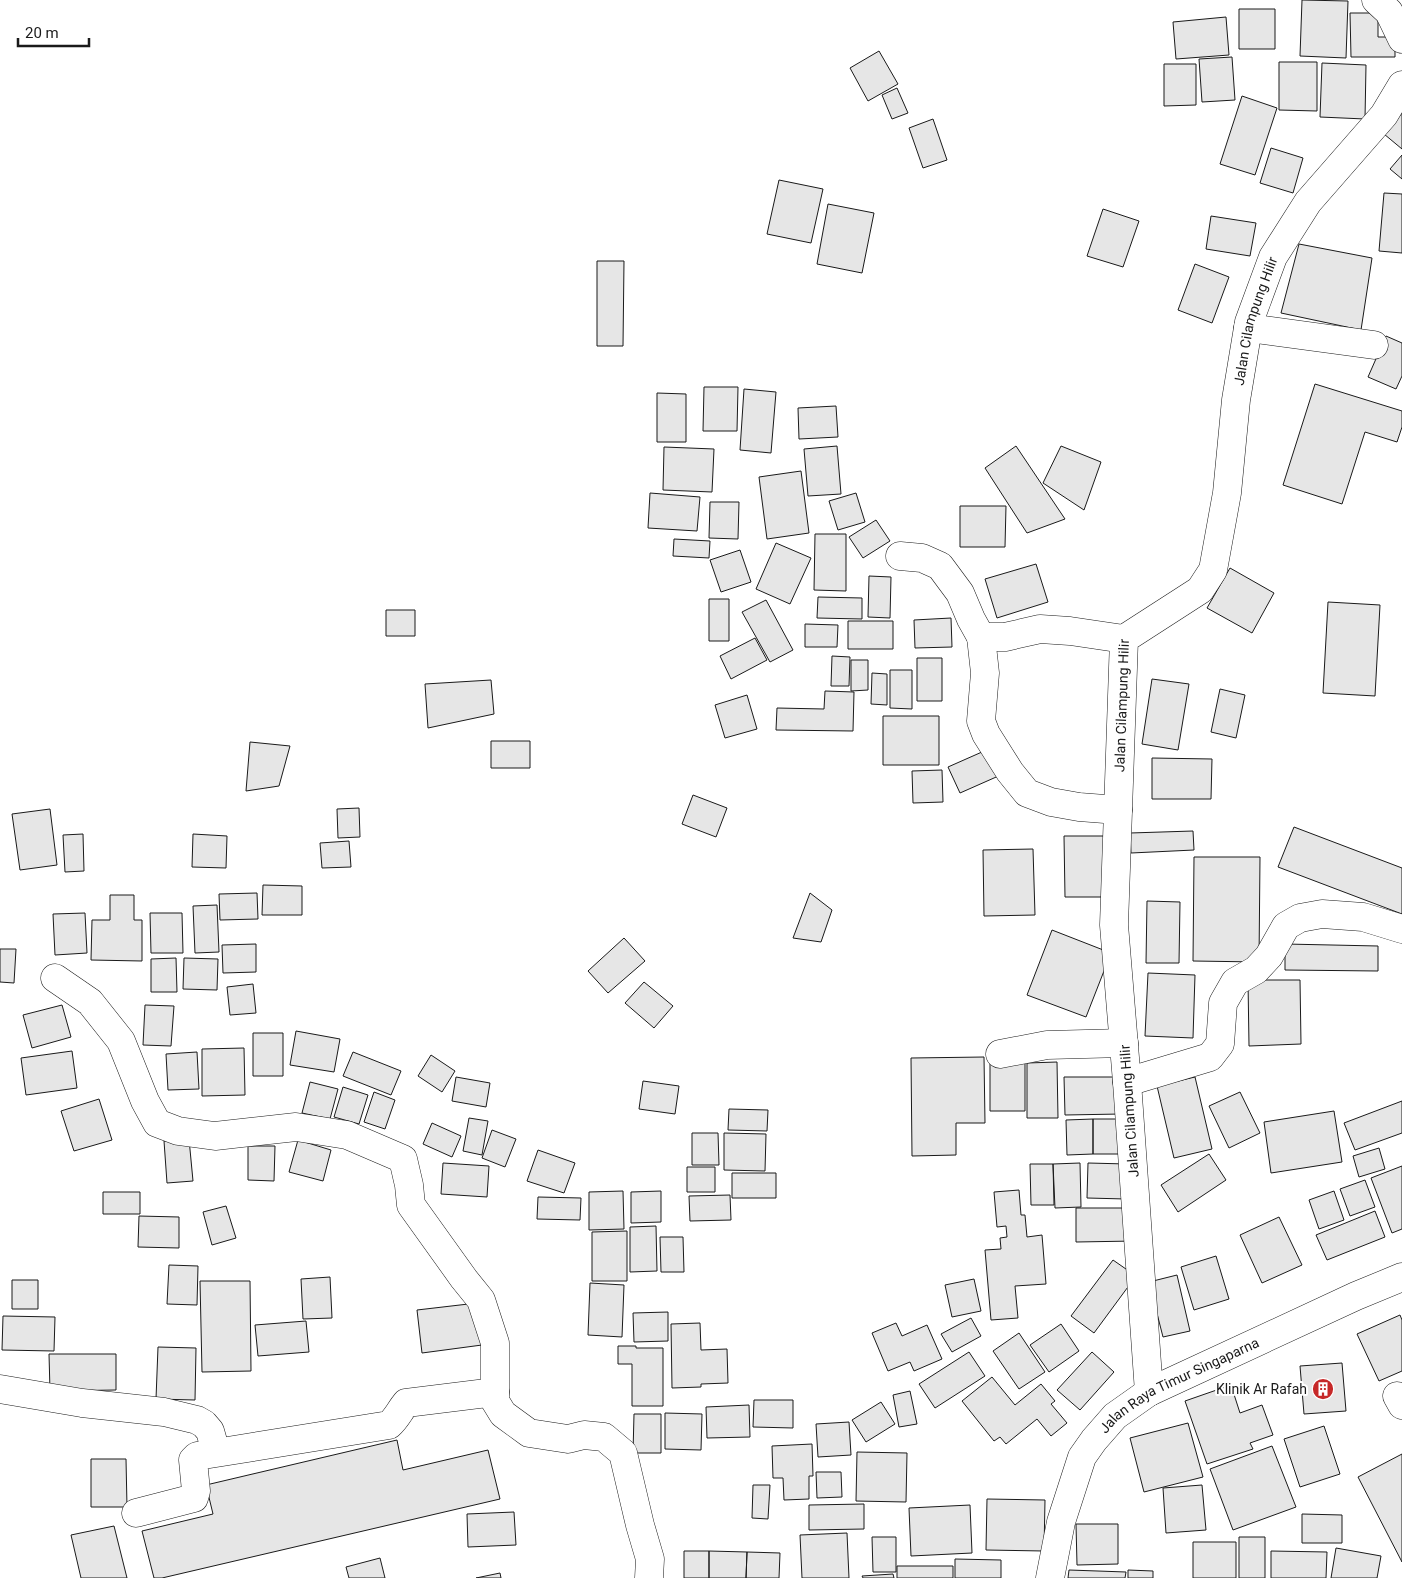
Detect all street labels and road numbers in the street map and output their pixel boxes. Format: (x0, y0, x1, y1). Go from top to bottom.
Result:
street label: Jalan Cilampung Hilir (1231, 254, 1280, 387)
street label: Jalan Cilampung Hilir (1111, 638, 1132, 772)
street label: Jalan Cilampung Hilir (1116, 1044, 1142, 1178)
street label: Jalan Raya Timur Singaparna (1096, 1334, 1261, 1436)

